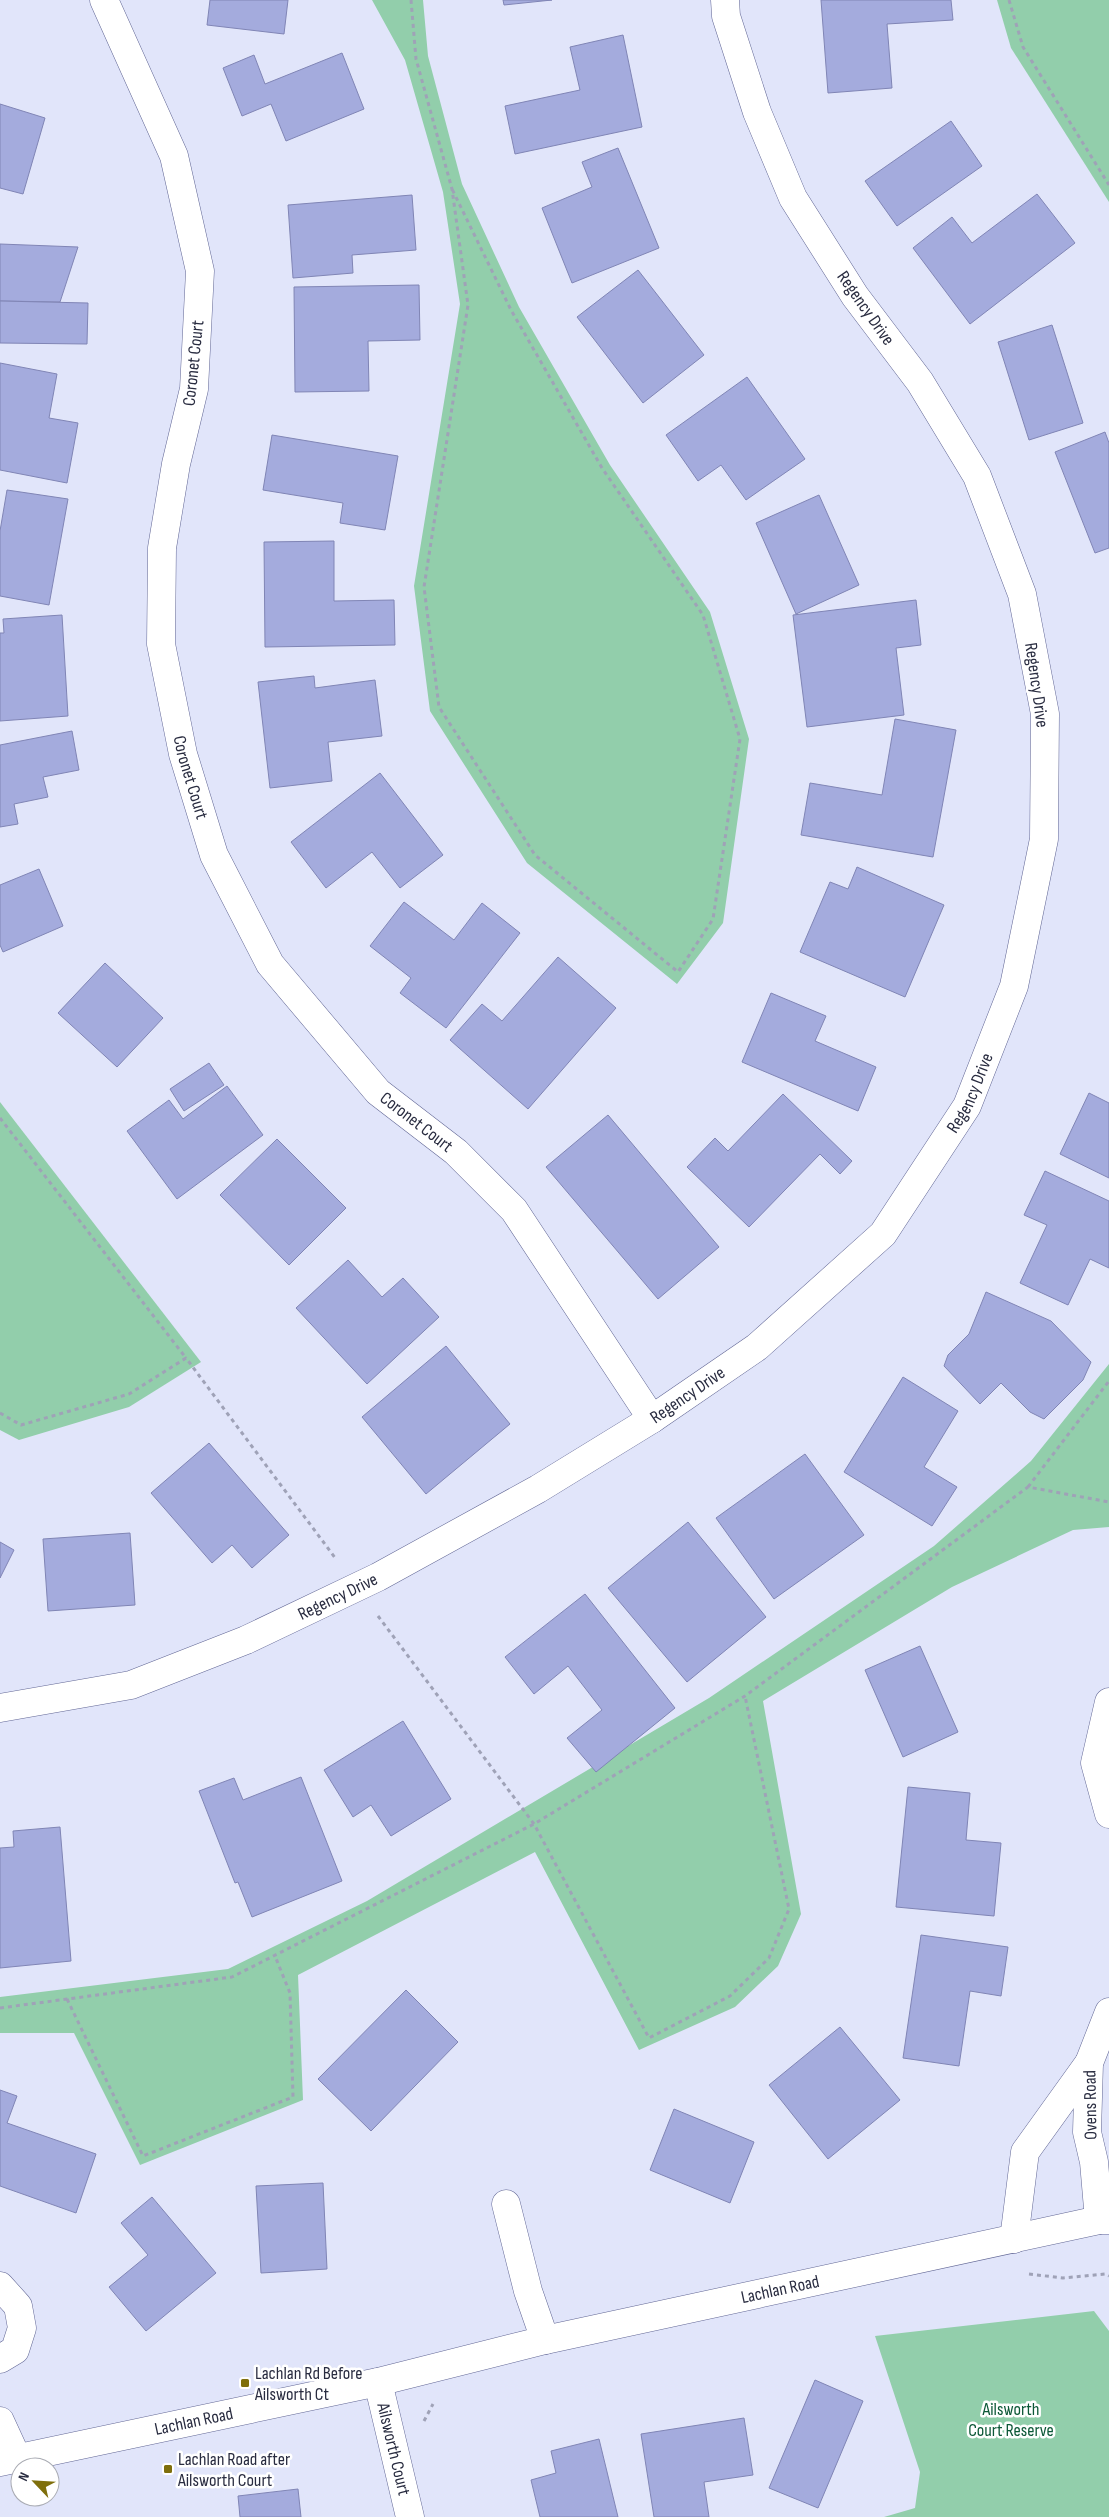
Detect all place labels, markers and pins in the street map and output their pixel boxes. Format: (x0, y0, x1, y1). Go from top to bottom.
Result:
place label: Lachlan Rd Before Ailsworth Ct (254, 2363, 362, 2405)
marker: Lachlan Rd Before Ailsworth Ct (239, 2377, 251, 2389)
place label: Lachlan Road after Ailsworth Court (177, 2449, 290, 2491)
marker: Lachlan Road after Ailsworth Court (162, 2463, 174, 2475)

